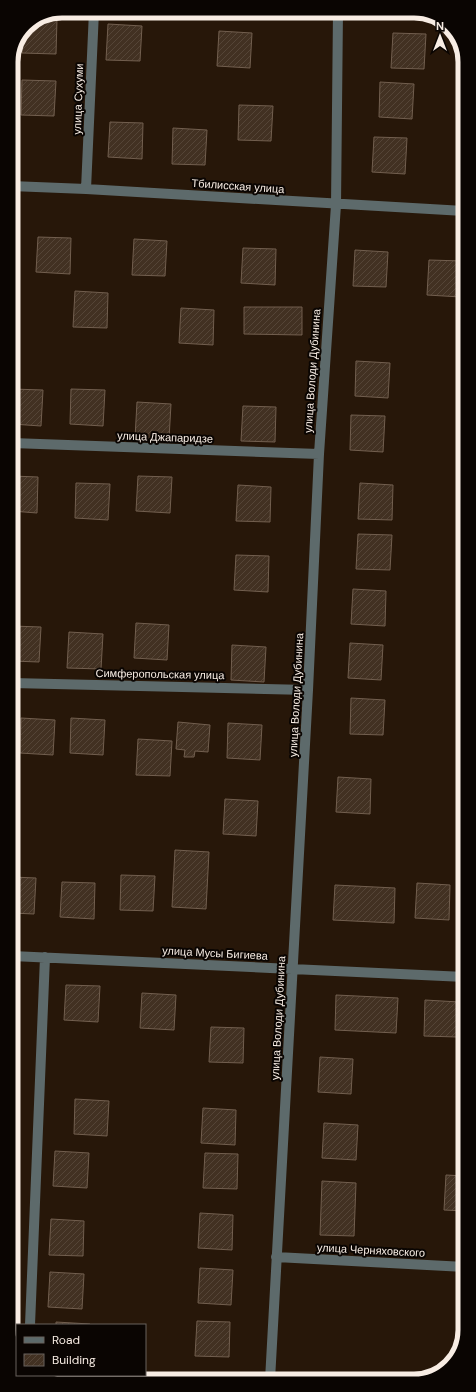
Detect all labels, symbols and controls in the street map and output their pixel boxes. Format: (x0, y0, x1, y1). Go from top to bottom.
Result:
north arrow (420, 16, 460, 56)
text: N (436, 19, 444, 33)
street label: улица Сухуми (70, 63, 86, 135)
street label: Тбилисская улица (191, 176, 286, 196)
street label: улица Володи Дубинина (301, 308, 323, 434)
street label: улица Джапаридзе (117, 428, 213, 446)
street label: улица Володи Дубинина (286, 632, 306, 758)
street label: Симферопольская улица (95, 666, 225, 682)
street label: улица Мусы Бигиева (162, 943, 269, 963)
street label: улица Володи Дубинина (268, 955, 288, 1081)
street label: улица Черняховского (316, 1240, 426, 1260)
legend (16, 1324, 146, 1376)
text: Road (52, 1332, 80, 1348)
text: Building (52, 1352, 96, 1368)

